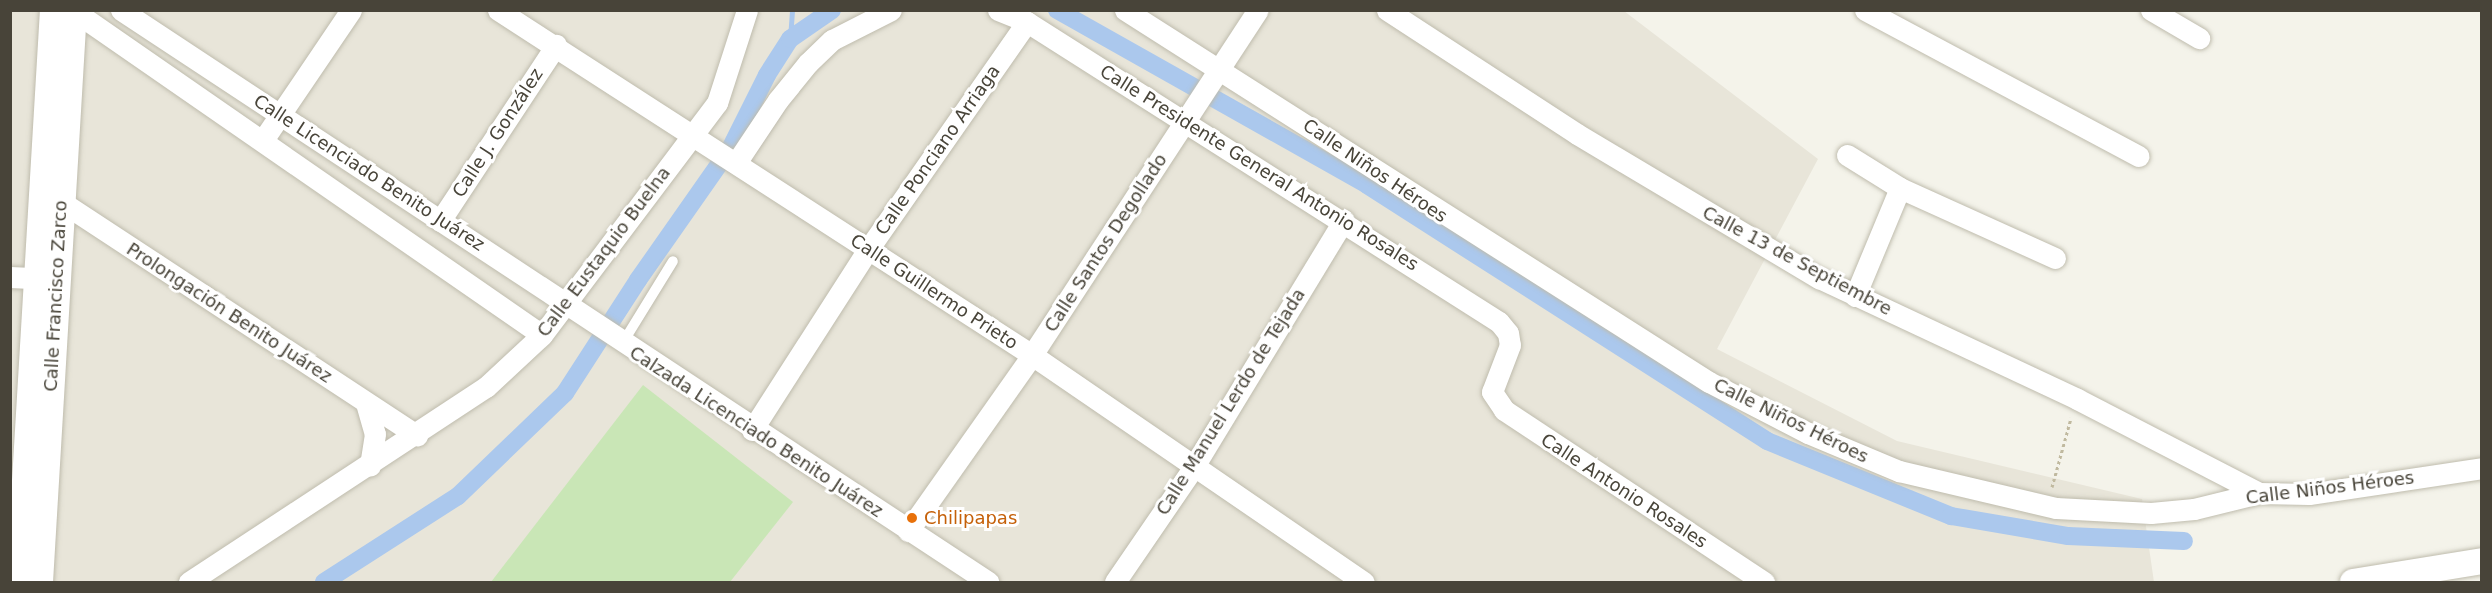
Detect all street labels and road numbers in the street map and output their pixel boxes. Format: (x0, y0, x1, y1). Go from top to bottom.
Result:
street label: Calle Presidente General Antonio Rosales (1096, 60, 1422, 276)
street label: Calle Ponciano Arriaga (871, 61, 1005, 239)
street label: Calle J. González (448, 64, 548, 202)
street label: Calle Licenciado Benito Juárez (250, 90, 488, 256)
street label: Calle Niños Héroes (1299, 115, 1451, 227)
street label: Calle Santos Degollado (1040, 150, 1172, 336)
street label: Calle Eustaquio Buelna (533, 163, 675, 341)
street label: Calle Francisco Zarco (40, 200, 72, 392)
street label: Calle 13 de Septiembre (1699, 202, 1895, 320)
street label: Calle Guillermo Prieto (846, 230, 1022, 354)
street label: Prolongación Benito Juárez (122, 238, 336, 388)
street label: Calle Manuel Lerdo de Tejada (1152, 285, 1310, 519)
street label: Calzada Licenciado Benito Juárez (625, 342, 887, 522)
street label: Calle Niños Héroes (1710, 374, 1872, 468)
street label: Calle Antonio Rosales (1537, 429, 1711, 553)
street label: Calle Niños Héroes (2245, 467, 2415, 509)

